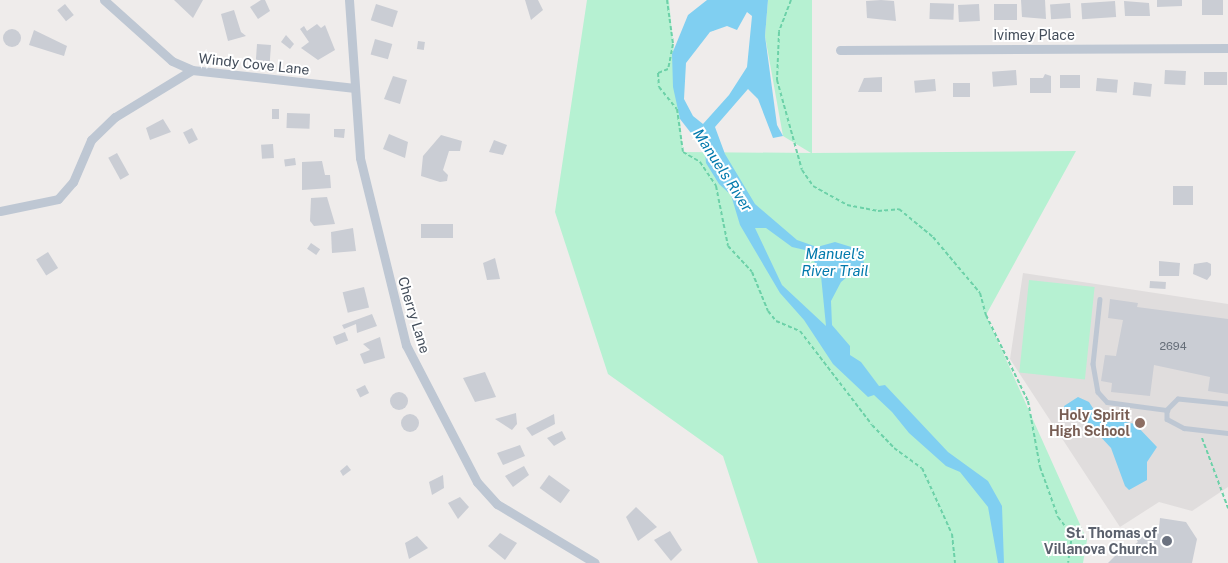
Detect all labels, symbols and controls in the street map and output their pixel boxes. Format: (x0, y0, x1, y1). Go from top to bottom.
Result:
street label: Ivimey Place (993, 27, 1075, 43)
street label: Windy Cove Lane (198, 50, 310, 78)
water label: Manuels River (690, 125, 756, 215)
water label: Manuel's River Trail (801, 244, 869, 279)
street label: Cherry Lane (394, 275, 434, 355)
house number: 2694 (1159, 339, 1187, 353)
place label: Holy Spirit High School (1049, 407, 1130, 440)
marker: Holy Spirit High School (1134, 417, 1146, 429)
place label: St. Thomas of Villanova Church (1044, 525, 1157, 558)
marker: St. Thomas of Villanova Church (1161, 535, 1173, 547)

